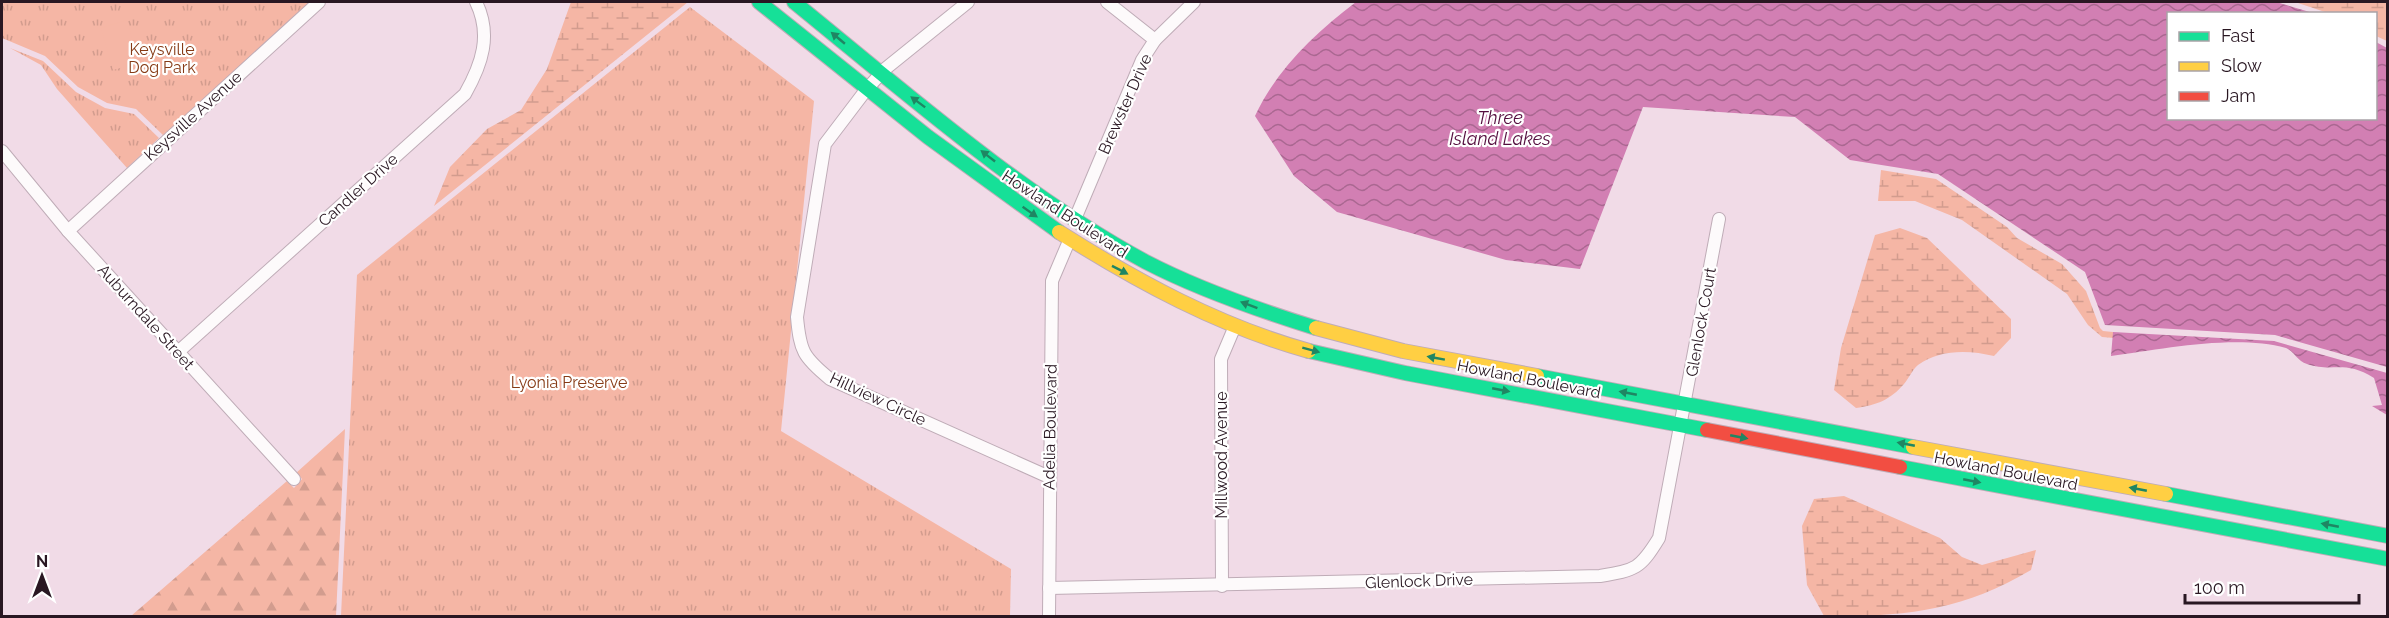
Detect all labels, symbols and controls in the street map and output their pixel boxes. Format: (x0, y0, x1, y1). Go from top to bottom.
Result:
legend (2167, 12, 2377, 120)
text: Fast (2221, 25, 2255, 46)
one-way arrow (830, 32, 845, 44)
park label: Keysville Dog Park (128, 40, 196, 77)
street label: Brewster Drive (1094, 51, 1156, 157)
text: Slow (2221, 55, 2262, 76)
street label: Keysville Avenue (140, 67, 246, 165)
text: Jam (2221, 85, 2256, 106)
one-way arrow (910, 96, 925, 108)
water label: Three Island Lakes (1449, 107, 1551, 149)
street label: Candler Drive (314, 149, 402, 231)
one-way arrow (980, 150, 996, 163)
street label: Howland Boulevard (999, 166, 1131, 262)
one-way arrow (1021, 206, 1037, 218)
street label: Auburndale Street (94, 260, 199, 374)
street label: Glenlock Court (1682, 265, 1720, 378)
one-way arrow (1111, 266, 1128, 275)
one-way arrow (1240, 300, 1258, 310)
one-way arrow (1302, 346, 1320, 355)
one-way arrow (1427, 353, 1446, 362)
street label: Howland Boulevard (1456, 356, 1602, 402)
street label: Adelia Boulevard (1039, 364, 1061, 490)
street label: Hillview Circle (827, 368, 929, 430)
park label: Lyonia Preserve (511, 373, 627, 392)
one-way arrow (1492, 386, 1511, 395)
one-way arrow (1618, 388, 1637, 397)
street label: Millwood Avenue (1212, 391, 1231, 519)
one-way arrow (1730, 433, 1749, 442)
one-way arrow (1896, 440, 1915, 449)
street label: Howland Boulevard (1933, 448, 2079, 494)
one-way arrow (1962, 477, 1981, 486)
one-way arrow (2129, 484, 2148, 493)
one-way arrow (2320, 520, 2339, 529)
north arrow (12, 546, 72, 606)
text: N (36, 552, 48, 571)
scale bar (2185, 567, 2359, 605)
street label: Glenlock Drive (1365, 570, 1473, 592)
text: 100 m (2194, 577, 2245, 598)

